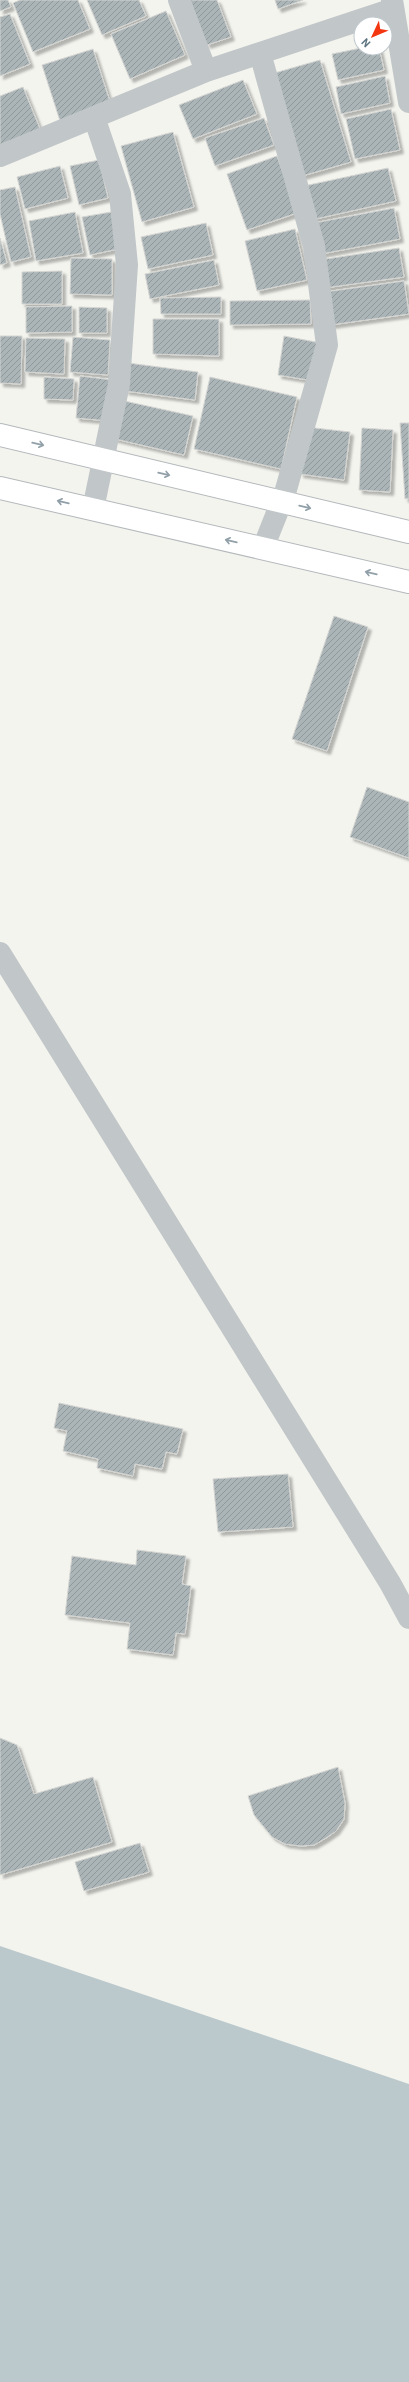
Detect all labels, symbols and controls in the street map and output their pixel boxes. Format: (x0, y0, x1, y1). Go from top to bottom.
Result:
north arrow (353, 16, 393, 56)
text: N (358, 36, 373, 50)
one-way arrow (31, 441, 44, 449)
one-way arrow (158, 471, 171, 479)
one-way arrow (57, 498, 70, 506)
one-way arrow (298, 504, 311, 512)
one-way arrow (224, 536, 237, 544)
one-way arrow (365, 569, 378, 576)

